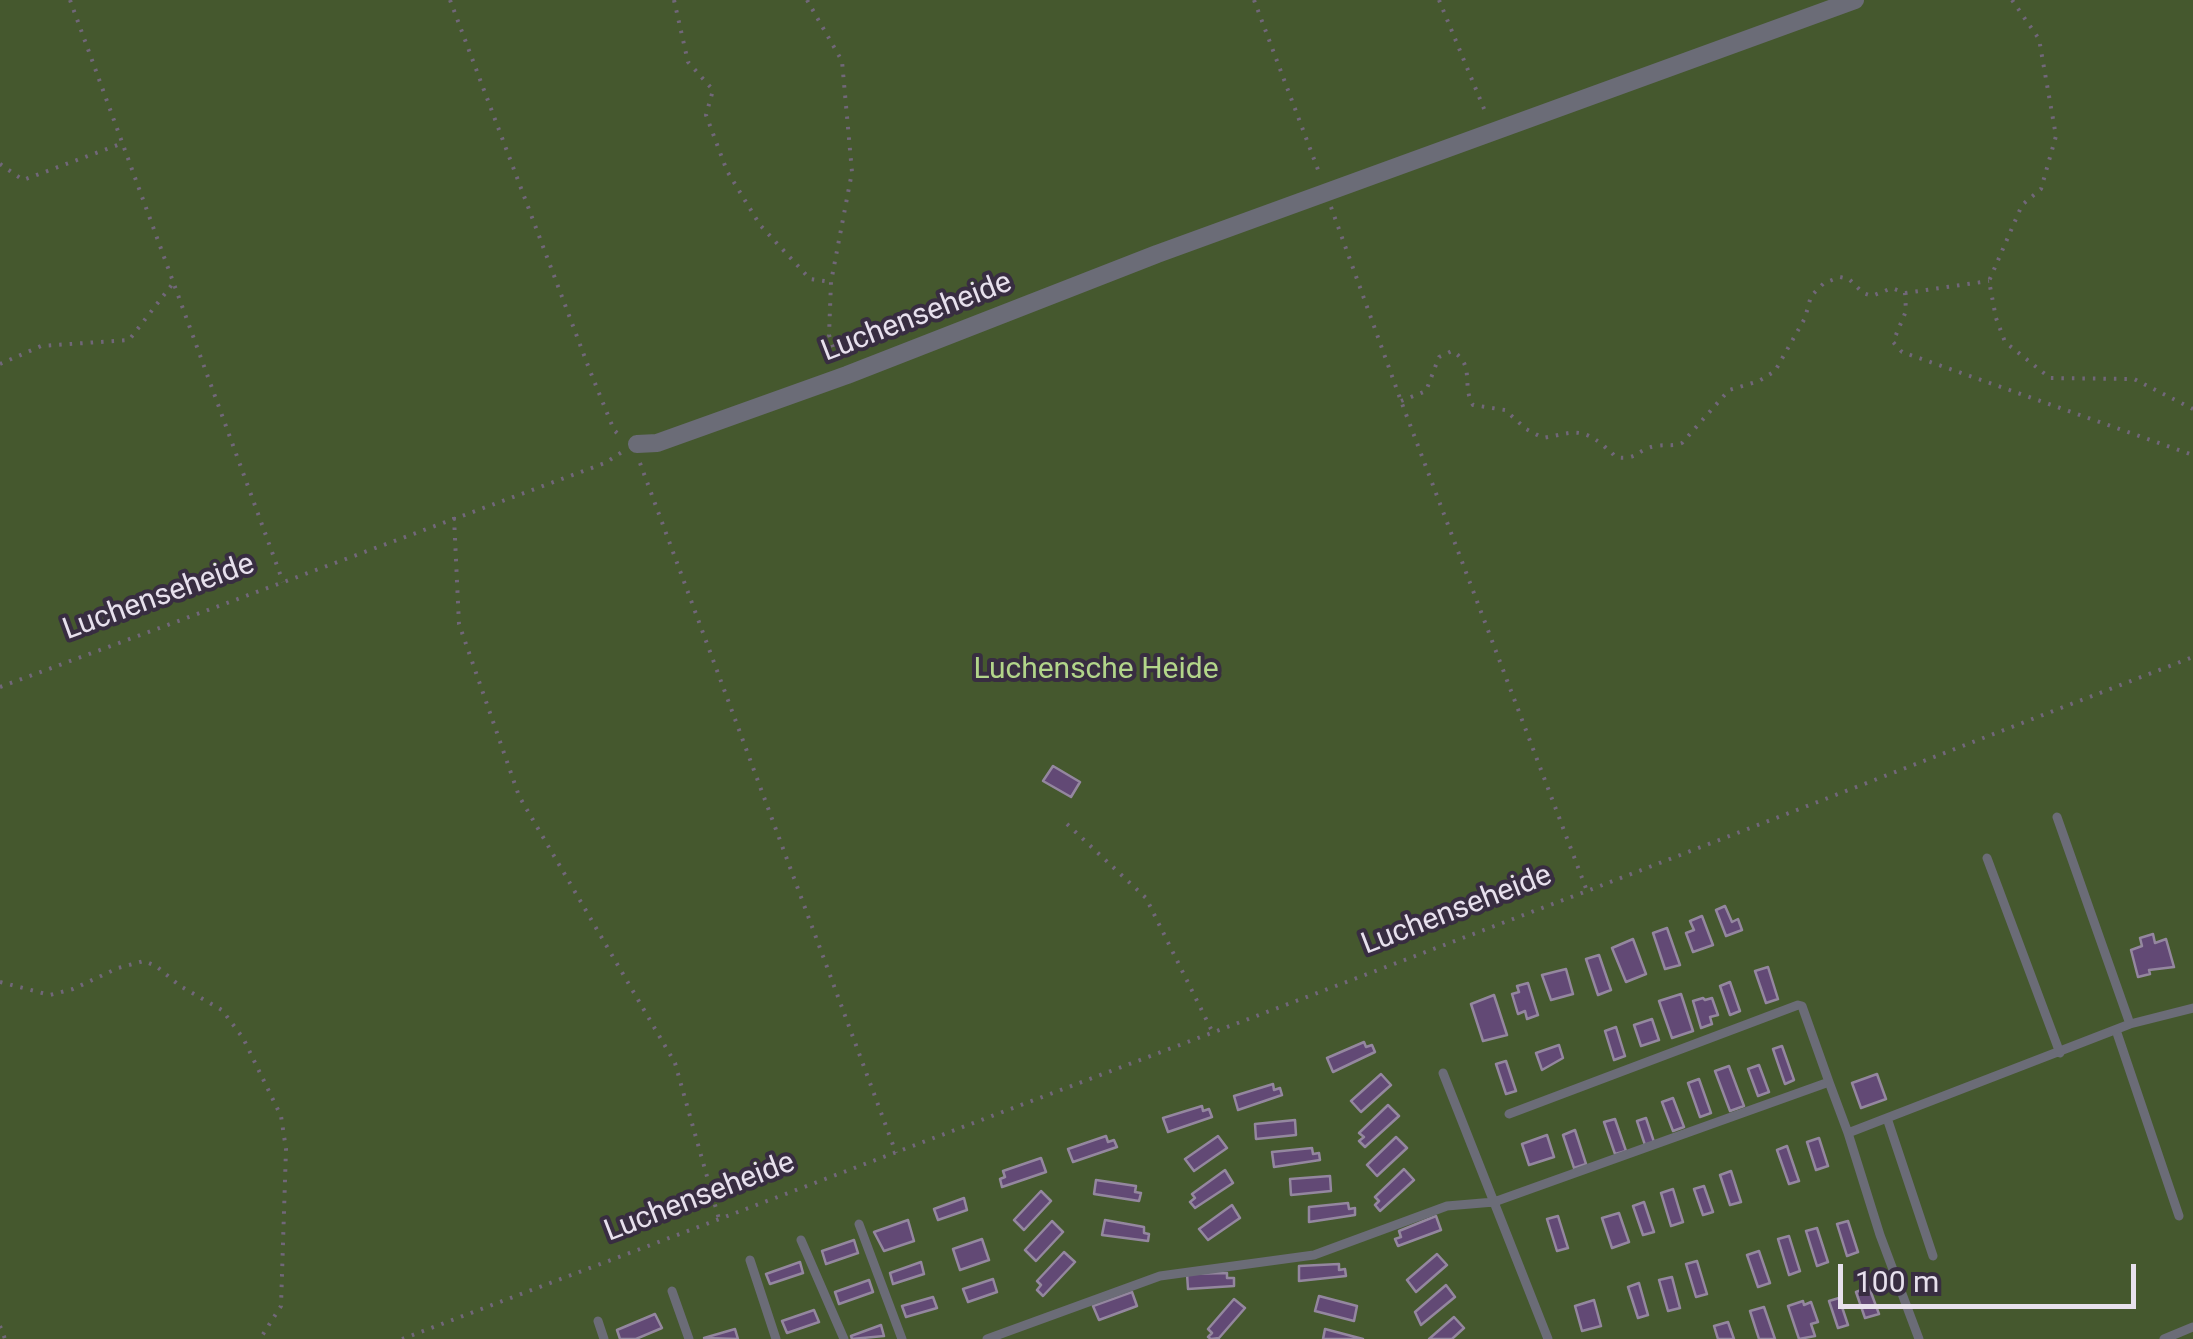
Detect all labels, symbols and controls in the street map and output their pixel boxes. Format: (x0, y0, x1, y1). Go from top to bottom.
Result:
street label: Luchenseheide (817, 265, 1017, 371)
street label: Luchenseheide (59, 547, 259, 649)
park label: Luchensche Heide (973, 652, 1219, 688)
street label: Luchenseheide (1357, 858, 1557, 964)
street label: Luchenseheide (600, 1145, 800, 1251)
scale bar (1843, 1244, 2140, 1306)
text: 100 m (1855, 1264, 1939, 1299)

